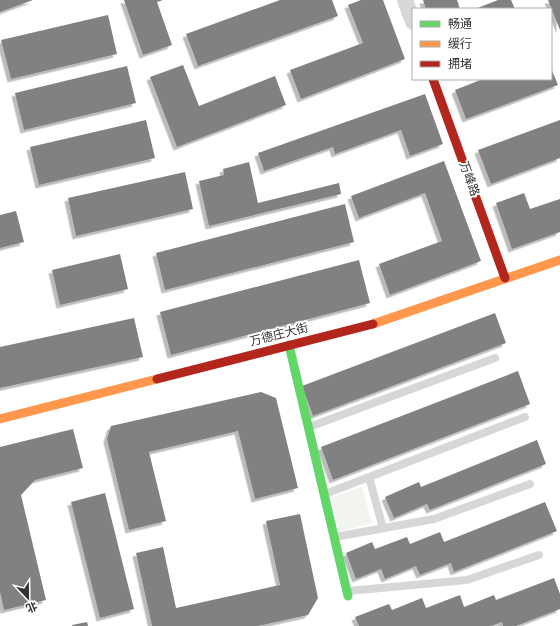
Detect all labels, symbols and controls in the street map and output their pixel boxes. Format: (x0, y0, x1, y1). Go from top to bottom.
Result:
legend (412, 8, 552, 80)
text: 畅通 (448, 17, 472, 32)
text: 缓行 (448, 37, 472, 52)
text: 拥堵 (448, 57, 472, 72)
street label: 万峰路 (456, 160, 482, 198)
street label: 万德庄大街 (248, 320, 310, 350)
north arrow (8, 578, 48, 618)
text: 北 (24, 599, 39, 615)

